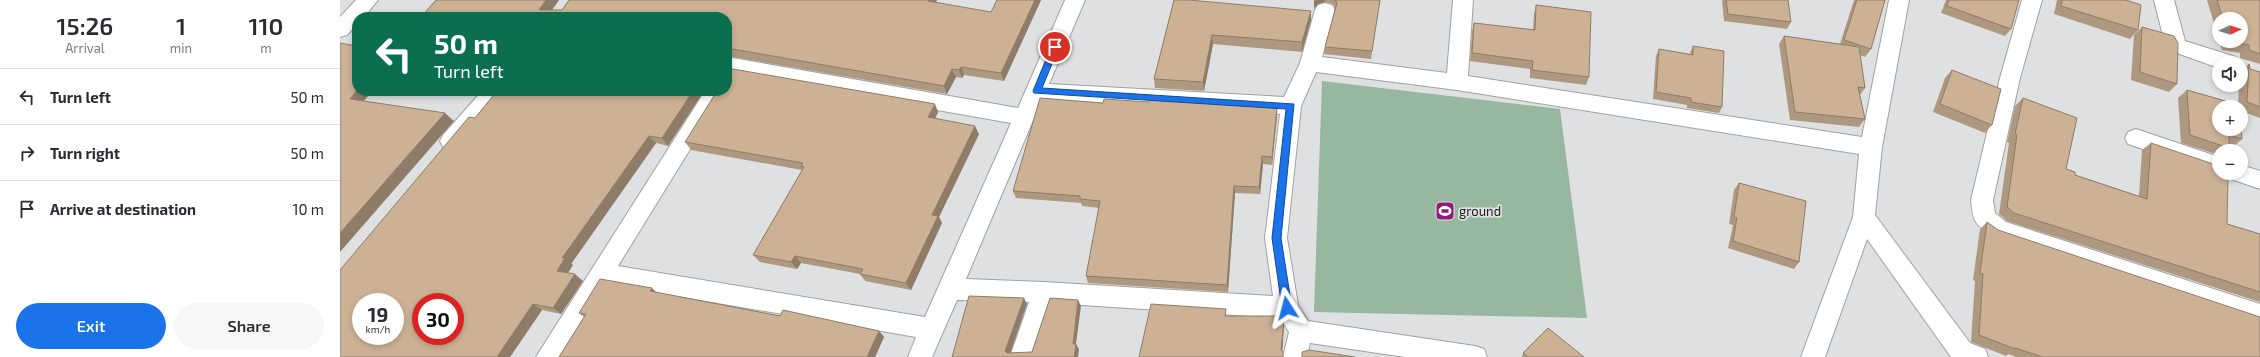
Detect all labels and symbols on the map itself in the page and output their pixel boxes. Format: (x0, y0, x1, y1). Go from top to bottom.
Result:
north arrow (2212, 12, 2248, 48)
pin (1038, 30, 1072, 64)
sports icon: ground (1434, 200, 1456, 222)
place label: ground (1459, 203, 1501, 219)
position arrow (1266, 287, 1308, 329)
speed limit sign: 30 (412, 293, 464, 345)

